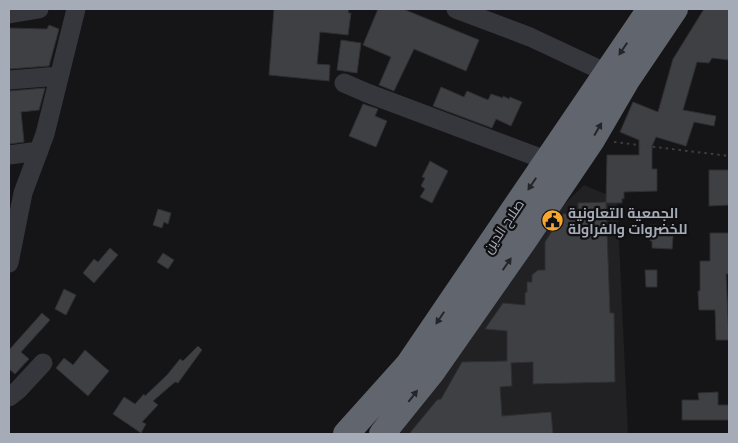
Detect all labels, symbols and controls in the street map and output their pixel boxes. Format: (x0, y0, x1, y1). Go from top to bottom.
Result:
one-way arrow (618, 42, 628, 56)
one-way arrow (594, 122, 602, 137)
one-way arrow (527, 177, 537, 191)
street label: صلاح الدين (479, 196, 528, 257)
place label: الجمعية التعاونية للخضروات والفراولة (568, 204, 688, 238)
public building icon: الجمعية التعاونية للخضروات والفراولة (540, 208, 564, 232)
one-way arrow (502, 258, 513, 271)
one-way arrow (435, 311, 445, 325)
one-way arrow (407, 390, 418, 403)

